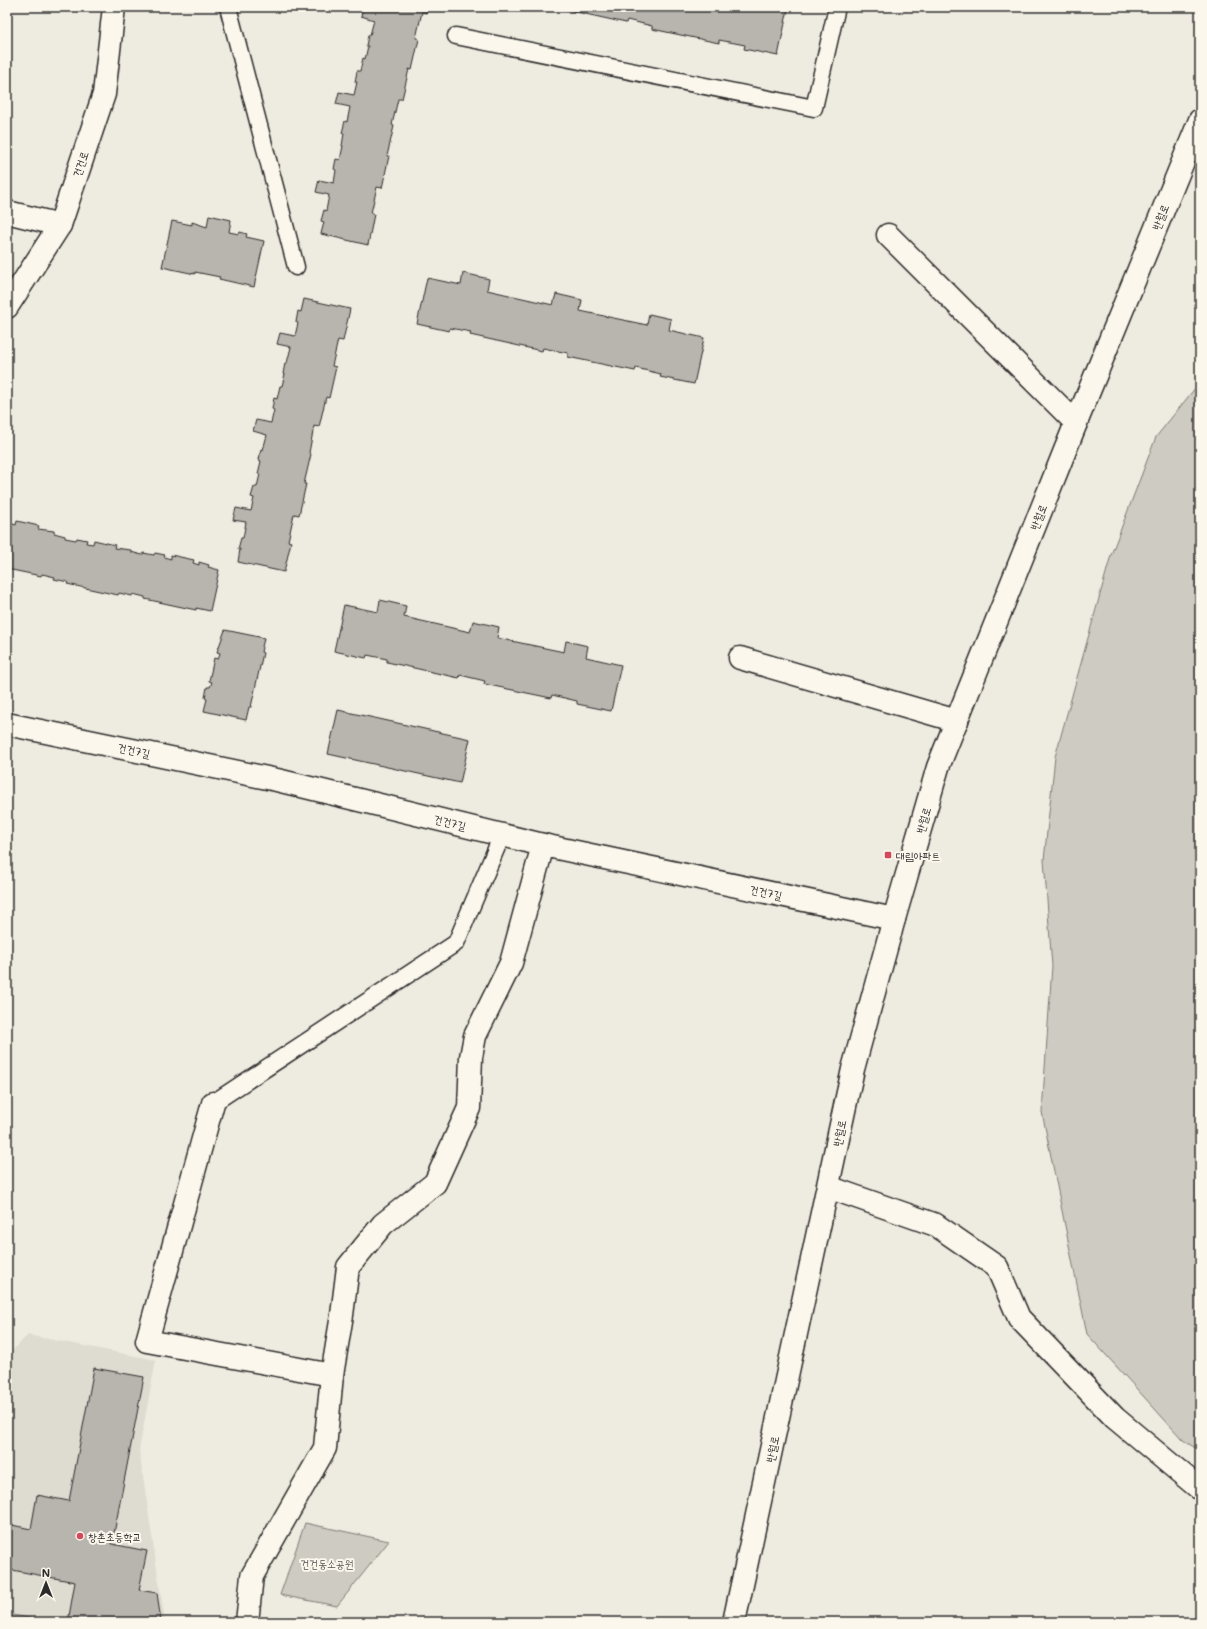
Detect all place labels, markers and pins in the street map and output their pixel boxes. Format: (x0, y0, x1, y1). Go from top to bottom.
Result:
place label: 대림아파트 (896, 848, 940, 863)
marker: 대림아파트 (883, 850, 893, 860)
place label: 창촌초등학교 (88, 1529, 141, 1544)
marker: 창촌초등학교 (75, 1531, 85, 1541)

